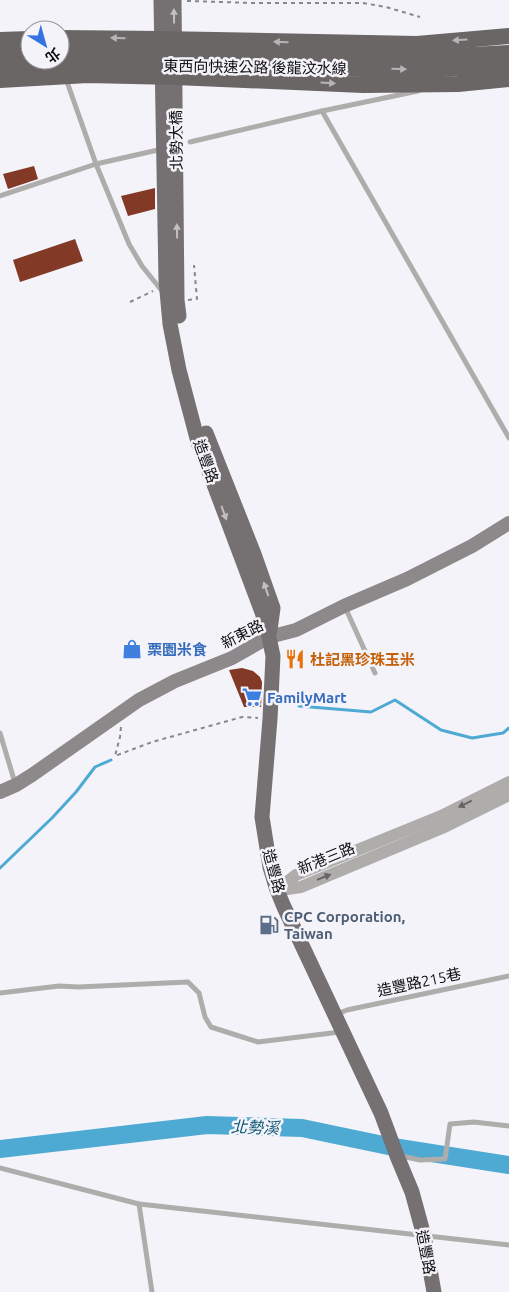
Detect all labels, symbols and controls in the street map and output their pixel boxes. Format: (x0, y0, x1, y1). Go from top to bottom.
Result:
one-way arrow (170, 8, 178, 24)
north arrow (20, 20, 70, 70)
one-way arrow (110, 34, 126, 42)
one-way arrow (272, 37, 288, 45)
one-way arrow (452, 37, 468, 45)
text: 北 (42, 45, 63, 66)
street label: 東西向快速公路 後龍汶水線 (163, 57, 347, 77)
one-way arrow (391, 65, 407, 73)
one-way arrow (321, 79, 337, 87)
street label: 北勢大橋 (167, 110, 185, 170)
one-way arrow (173, 223, 181, 239)
street label: 造豐路 (190, 437, 222, 485)
one-way arrow (221, 505, 229, 520)
one-way arrow (262, 581, 270, 596)
street label: 新東路 (218, 616, 266, 652)
shop icon: 栗園米食 (121, 638, 143, 660)
place label: 栗園米食 (147, 641, 207, 658)
restaurant icon: 杜記黑珍珠玉米 (284, 648, 306, 670)
place label: 杜記黑珍珠玉米 (310, 651, 415, 668)
supermarket icon: FamilyMart (241, 686, 263, 708)
place label: FamilyMart (267, 689, 347, 706)
one-way arrow (458, 800, 473, 808)
street label: 新港三路 (295, 839, 357, 877)
street label: 造豐路 (260, 847, 288, 895)
one-way arrow (317, 873, 331, 881)
place label: CPC Corporation, Taiwan (284, 908, 406, 942)
fuel station icon: CPC Corporation, Taiwan (258, 914, 280, 936)
street label: 造豐路215巷 (375, 965, 463, 999)
water label: 北勢溪 (231, 1117, 281, 1137)
street label: 造豐路 (413, 1228, 439, 1276)

